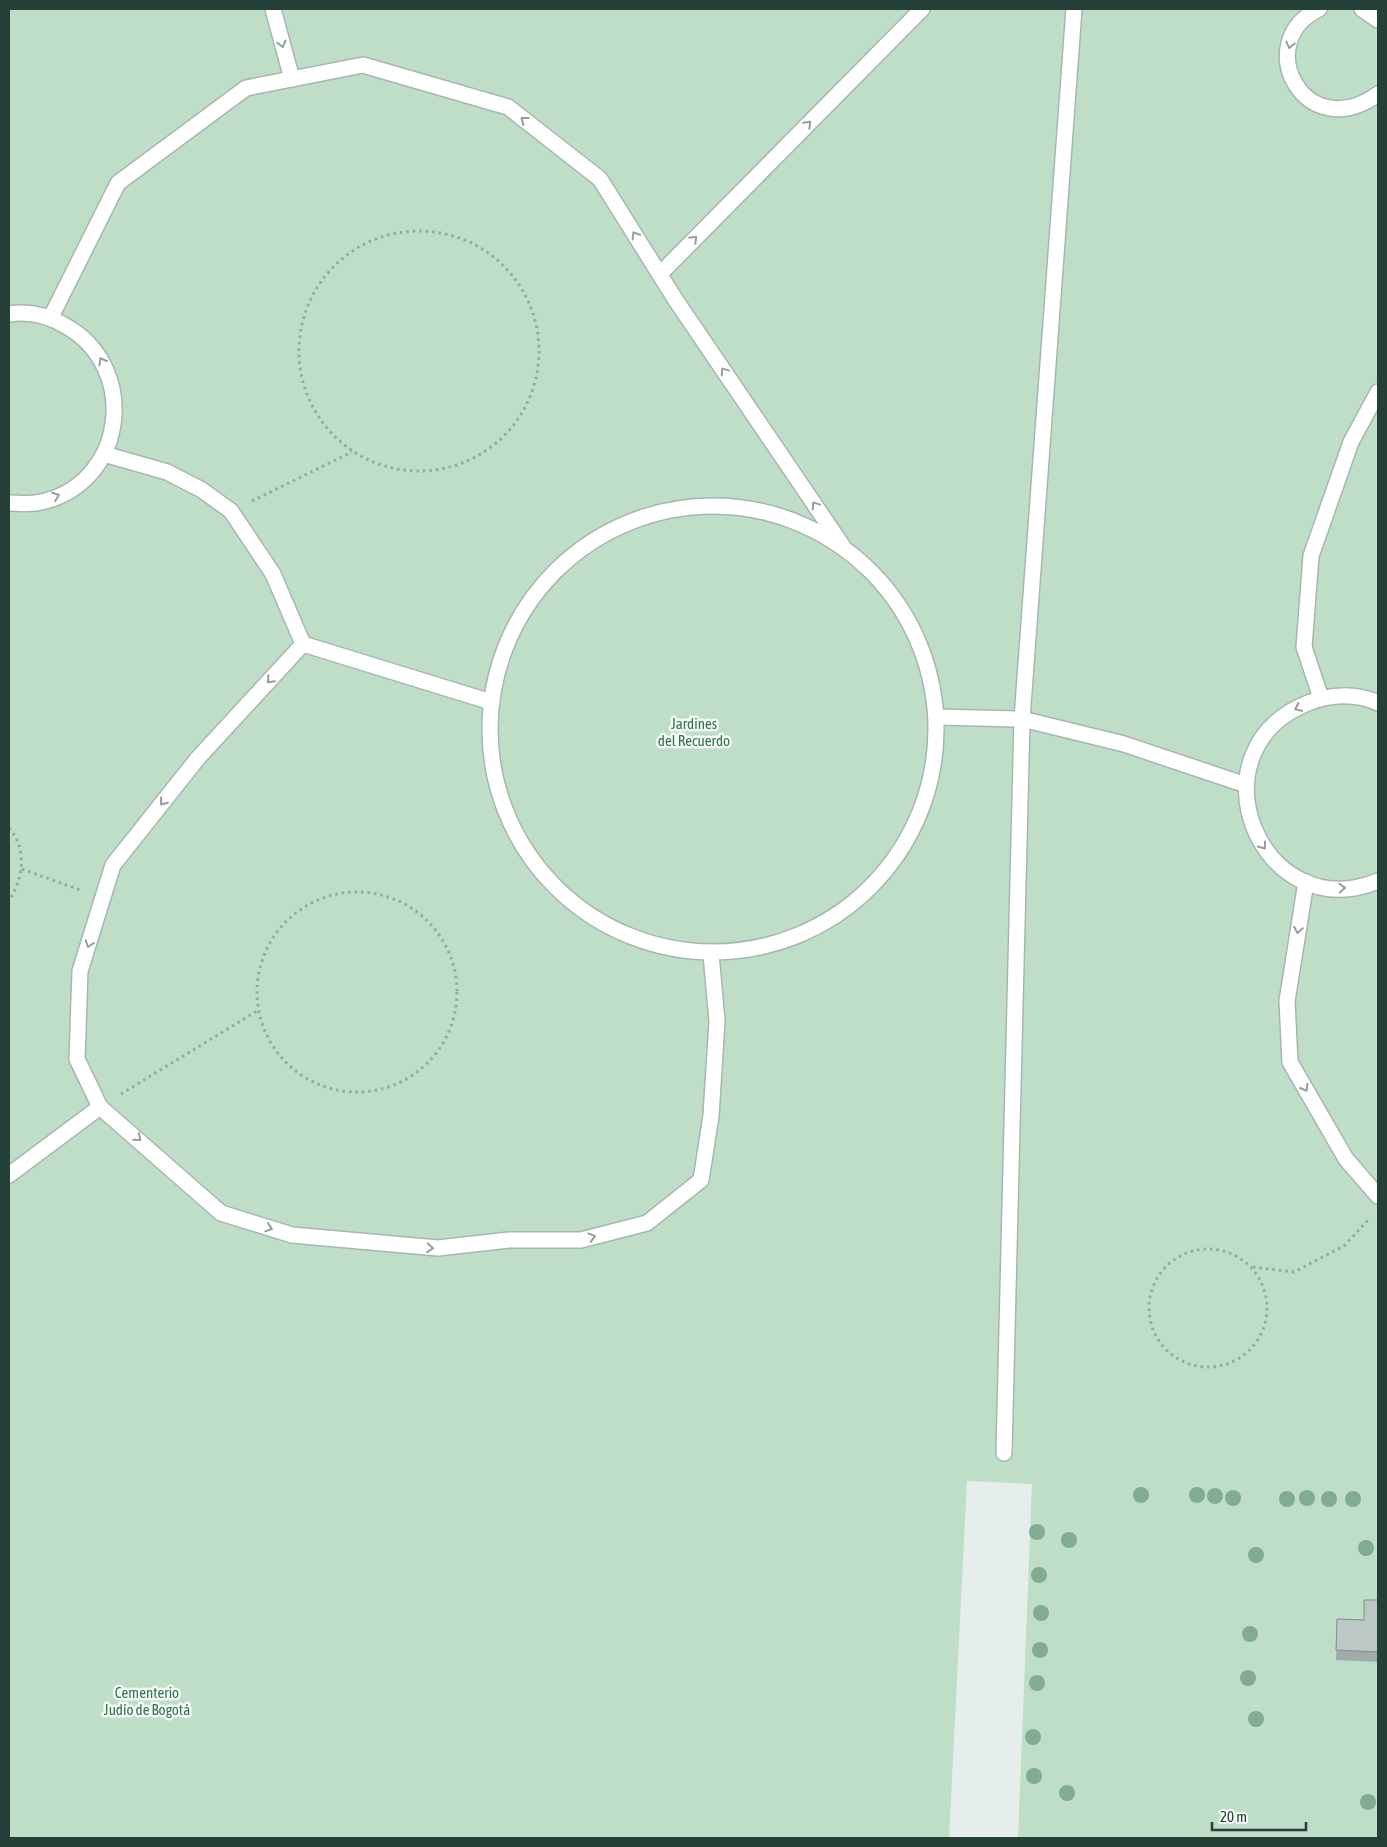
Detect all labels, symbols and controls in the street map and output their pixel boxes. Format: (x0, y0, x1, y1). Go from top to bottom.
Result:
one-way arrow (277, 40, 287, 48)
one-way arrow (1285, 40, 1296, 49)
one-way arrow (521, 117, 530, 125)
one-way arrow (803, 120, 812, 129)
one-way arrow (632, 231, 642, 240)
one-way arrow (688, 236, 697, 245)
one-way arrow (98, 357, 108, 366)
one-way arrow (721, 367, 731, 376)
one-way arrow (52, 492, 60, 502)
one-way arrow (812, 502, 822, 511)
one-way arrow (267, 674, 276, 683)
one-way arrow (1294, 702, 1303, 712)
park label: Jardines del Recuerdo (658, 715, 730, 749)
one-way arrow (161, 796, 169, 805)
one-way arrow (1258, 840, 1266, 849)
one-way arrow (1338, 883, 1346, 893)
one-way arrow (1294, 926, 1304, 934)
one-way arrow (84, 939, 94, 947)
one-way arrow (1299, 1082, 1309, 1091)
one-way arrow (132, 1133, 141, 1142)
one-way arrow (265, 1223, 273, 1233)
one-way arrow (587, 1233, 595, 1243)
one-way arrow (427, 1242, 435, 1253)
park label: Cementerio Judío de Bogotá (104, 1684, 190, 1718)
scale bar (1212, 1800, 1306, 1832)
text: 20 m (1220, 1808, 1247, 1825)

